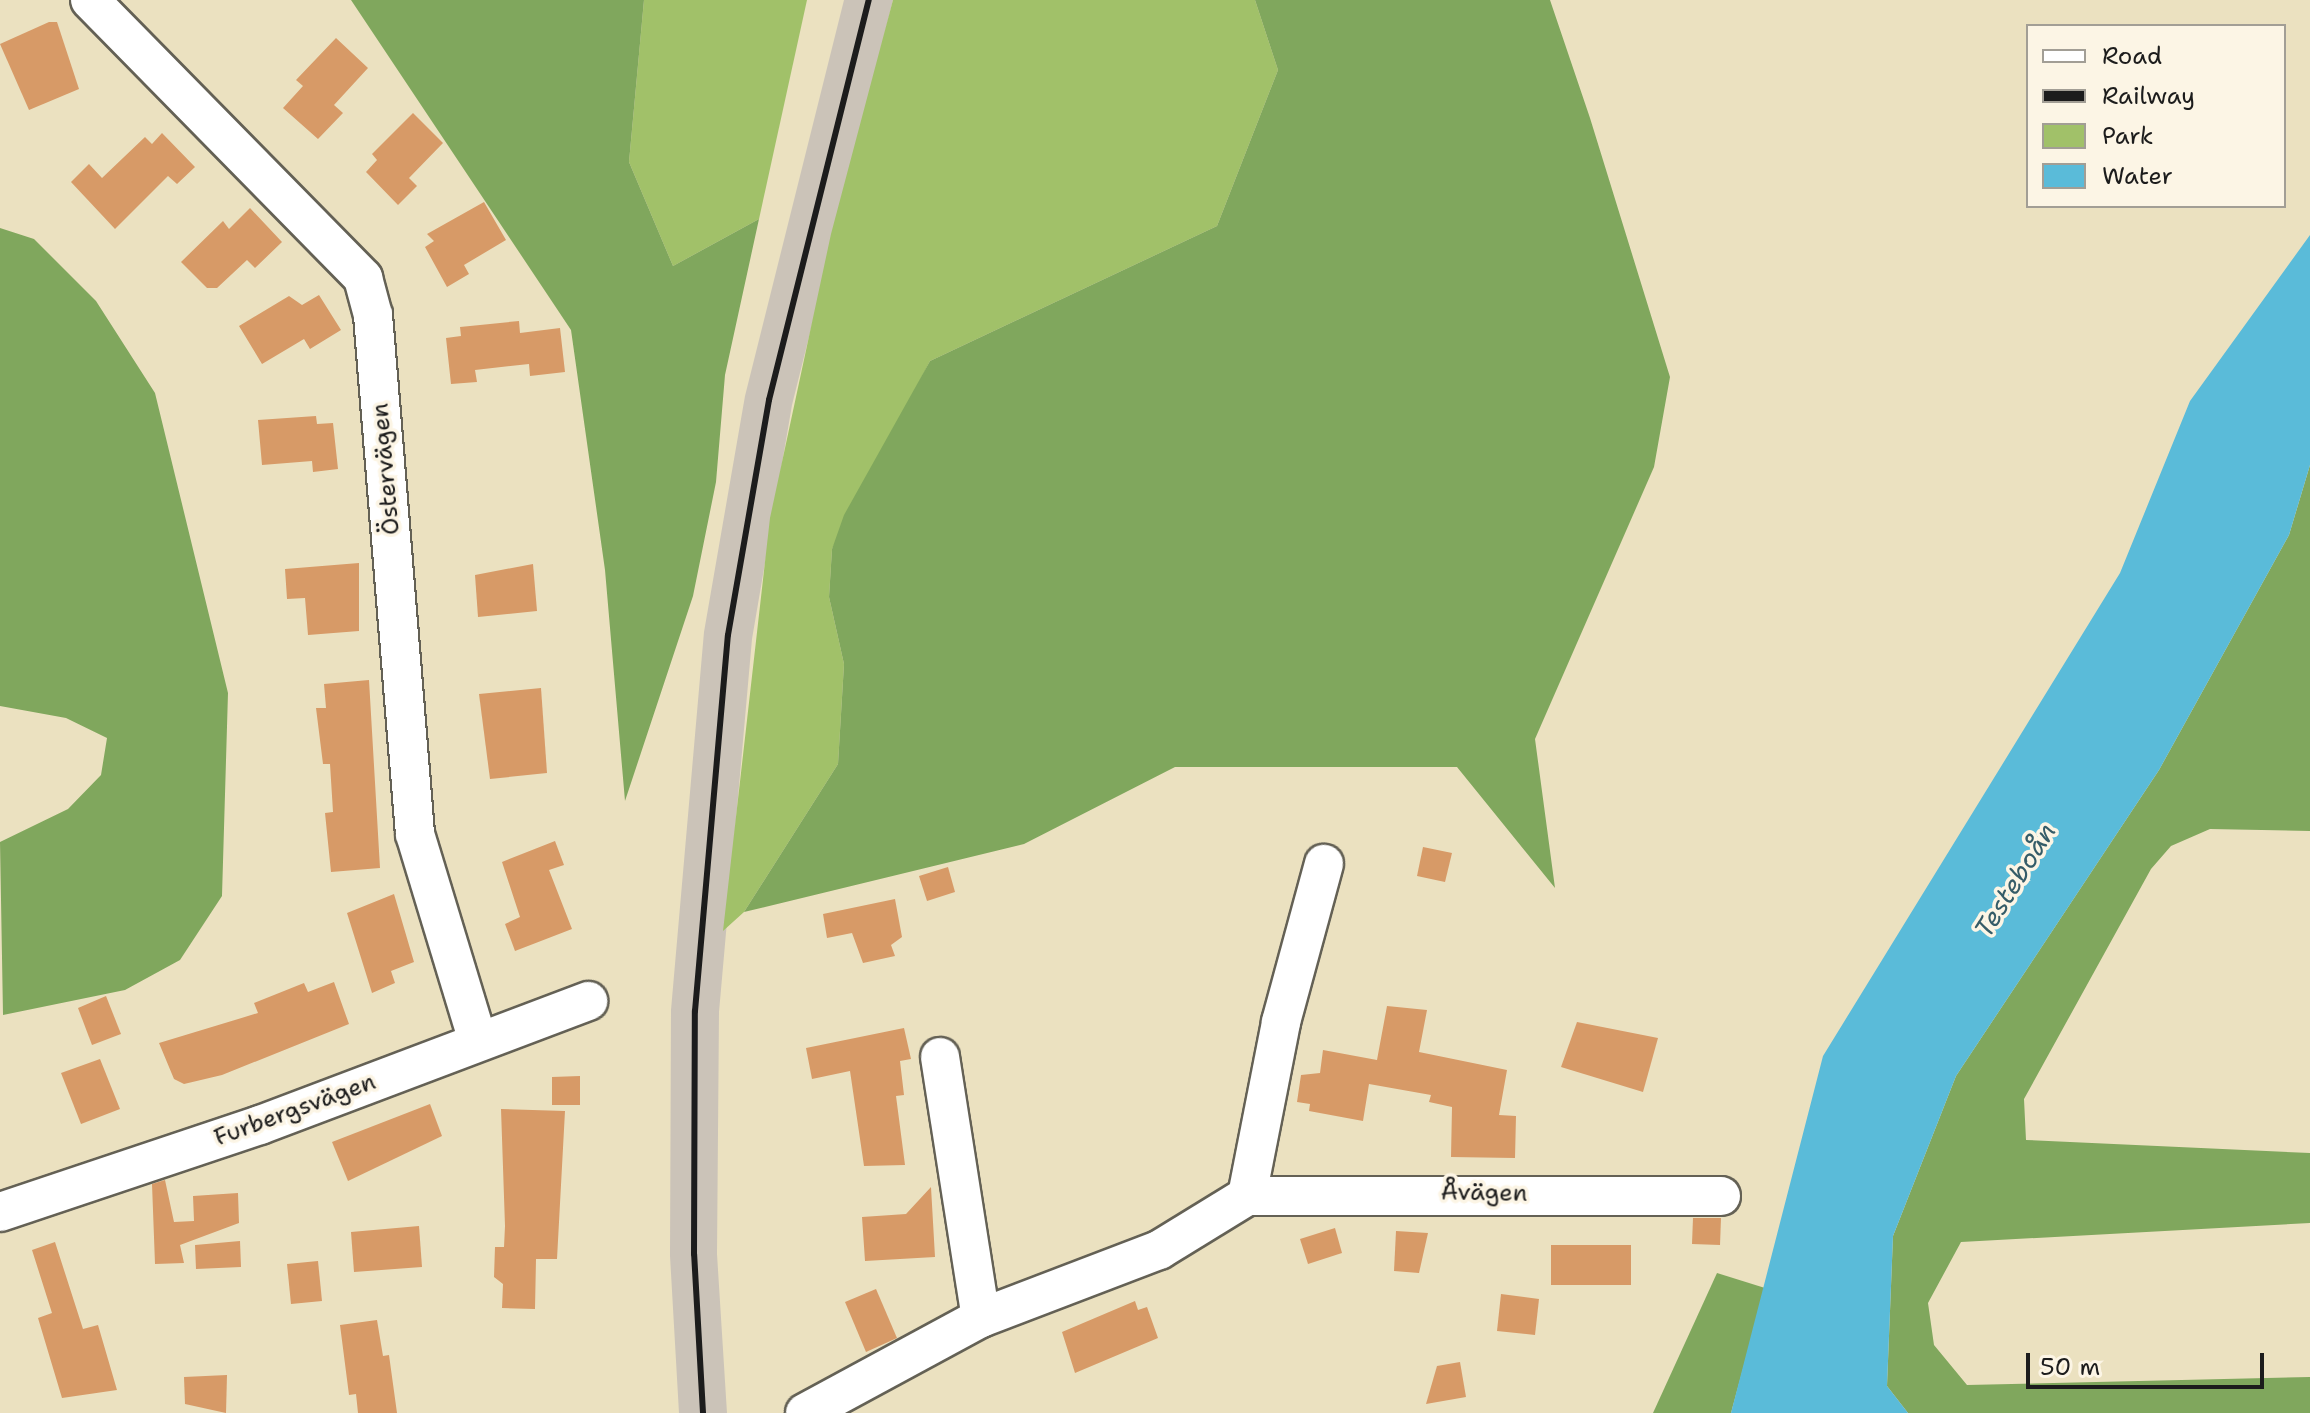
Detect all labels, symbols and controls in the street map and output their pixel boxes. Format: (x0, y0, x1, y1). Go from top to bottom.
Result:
legend (2026, 24, 2286, 208)
text: Road (2102, 40, 2162, 72)
text: Railway (2102, 80, 2195, 112)
text: Park (2102, 120, 2154, 152)
text: Water (2102, 160, 2173, 192)
street label: Östervägen (366, 402, 406, 536)
water label: Testeboån (1968, 817, 2062, 943)
street label: Furbergsvägen (210, 1067, 380, 1153)
street label: Åvägen (1440, 1178, 1528, 1208)
scale bar (2030, 1337, 2268, 1387)
text: 50 m (2040, 1351, 2100, 1383)

